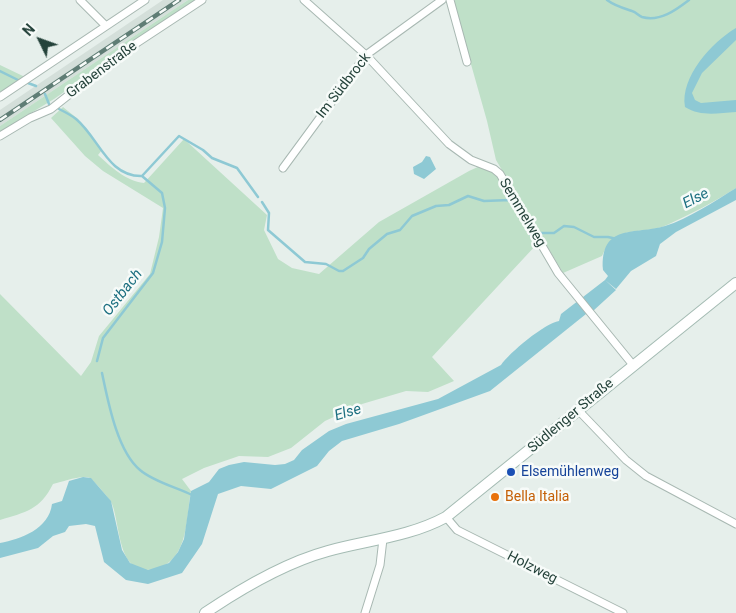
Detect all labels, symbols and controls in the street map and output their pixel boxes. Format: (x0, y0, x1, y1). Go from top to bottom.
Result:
north arrow (15, 15, 65, 65)
text: N (20, 21, 38, 39)
street label: Grabenstraße (63, 38, 141, 102)
street label: Im Südbrock (313, 50, 375, 122)
street label: Semmelweg (495, 176, 549, 250)
water label: Else (680, 185, 712, 213)
water label: Ostbach (99, 266, 147, 320)
street label: Südlenger Straße (525, 375, 617, 457)
water label: Else (332, 400, 364, 426)
place label: Elsemühlenweg (521, 464, 619, 480)
marker: Elsemühlenweg (505, 466, 517, 478)
place label: Bella Italia (505, 489, 569, 505)
marker: Bella Italia (489, 491, 501, 503)
street label: Holzweg (504, 548, 560, 588)

